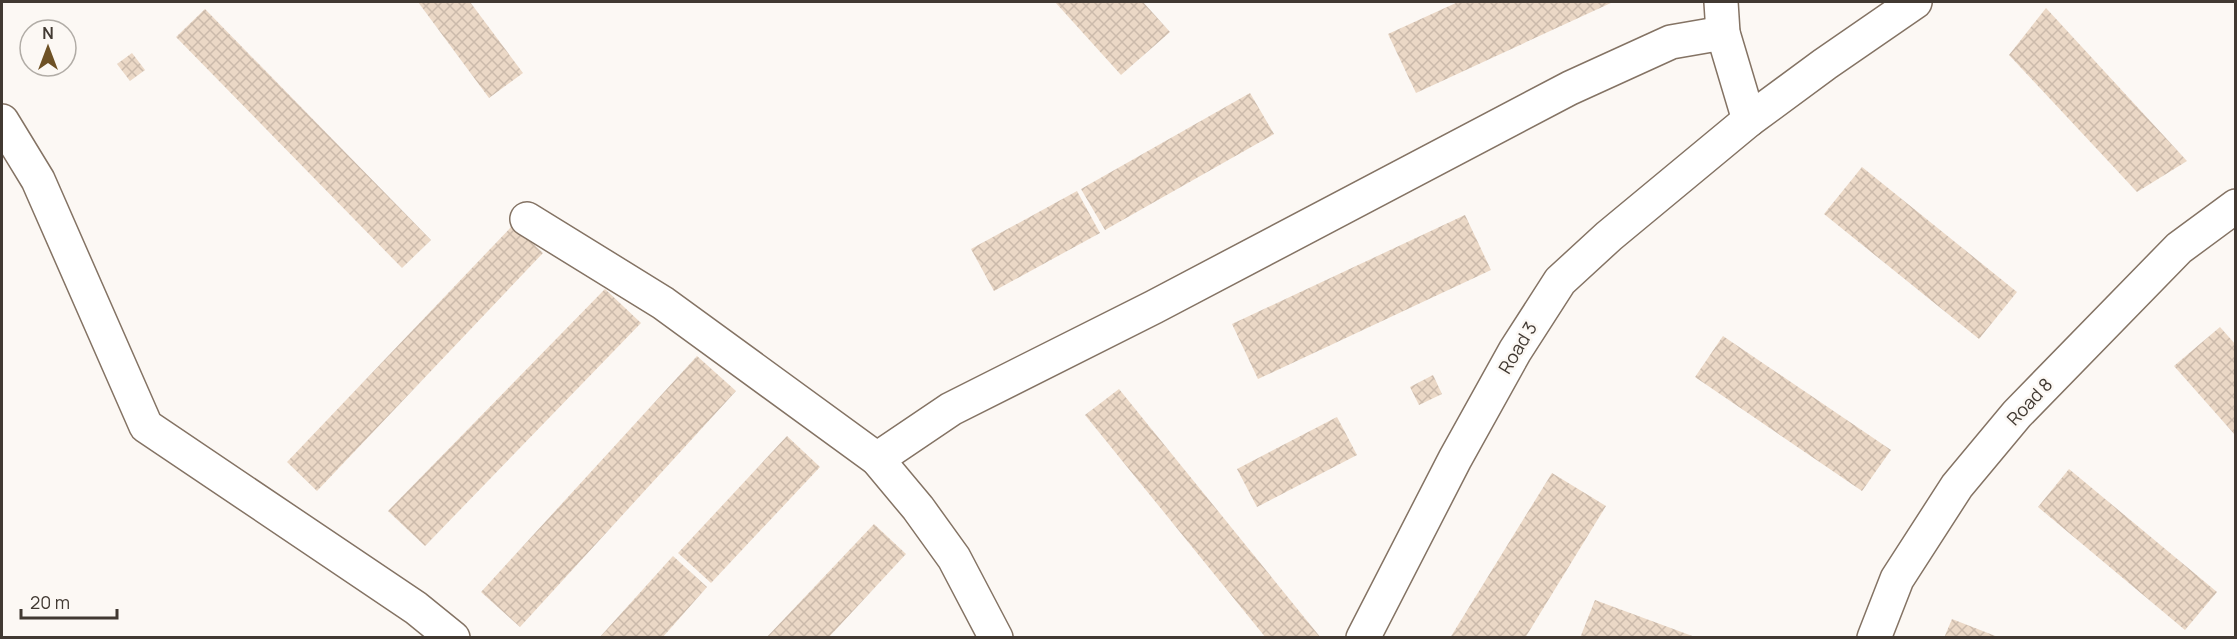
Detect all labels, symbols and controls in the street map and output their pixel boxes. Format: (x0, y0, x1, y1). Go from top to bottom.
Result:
north arrow (18, 18, 78, 78)
text: N (42, 22, 54, 44)
street label: Road 3 (1492, 317, 1542, 378)
street label: Road 8 (2001, 372, 2057, 430)
scale bar (21, 582, 117, 620)
text: 20 m (30, 590, 70, 614)

